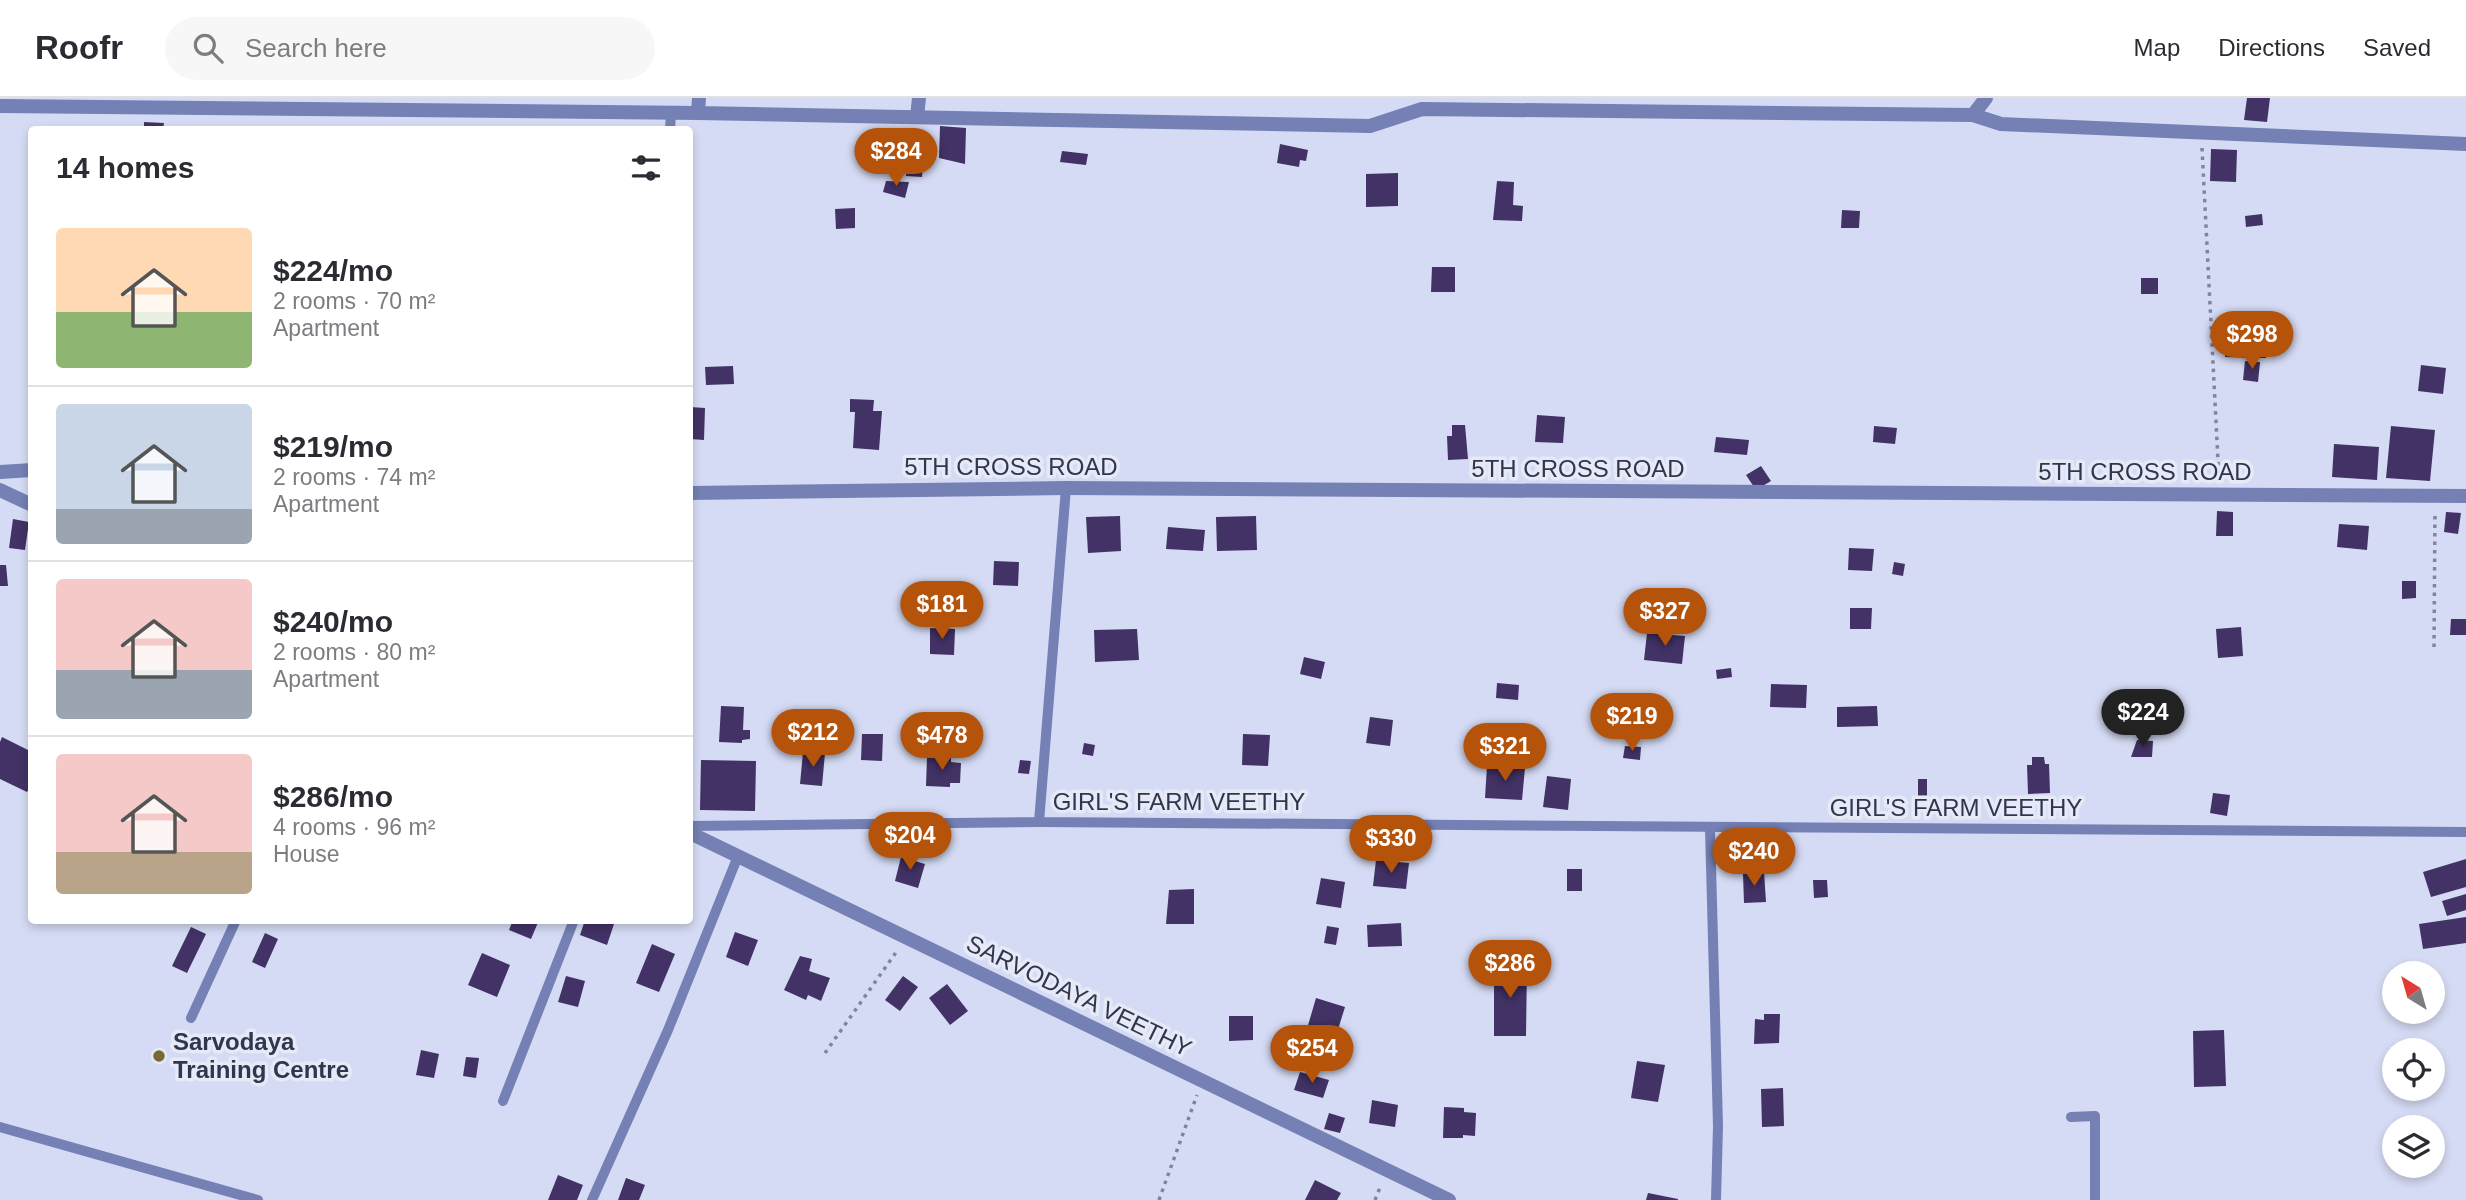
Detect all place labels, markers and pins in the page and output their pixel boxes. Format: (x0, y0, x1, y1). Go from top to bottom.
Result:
pin: $284 (855, 129, 937, 188)
pin: $298 (2211, 312, 2293, 371)
pin: $181 (901, 582, 983, 641)
pin: $327 (1624, 588, 1706, 648)
pin: $224 (2102, 690, 2184, 749)
pin: $219 (1591, 694, 1673, 753)
pin: $212 (772, 710, 854, 769)
pin: $478 (901, 712, 983, 772)
pin: $321 (1464, 724, 1546, 783)
pin: $204 (869, 812, 951, 872)
pin: $330 (1350, 816, 1432, 875)
pin: $240 (1713, 828, 1795, 888)
pin: $286 (1469, 940, 1551, 1000)
pin: $254 (1271, 1026, 1353, 1085)
place label: Sarvodaya Training Centre (173, 1028, 349, 1083)
marker: Sarvodaya Training Centre (151, 1048, 167, 1064)

